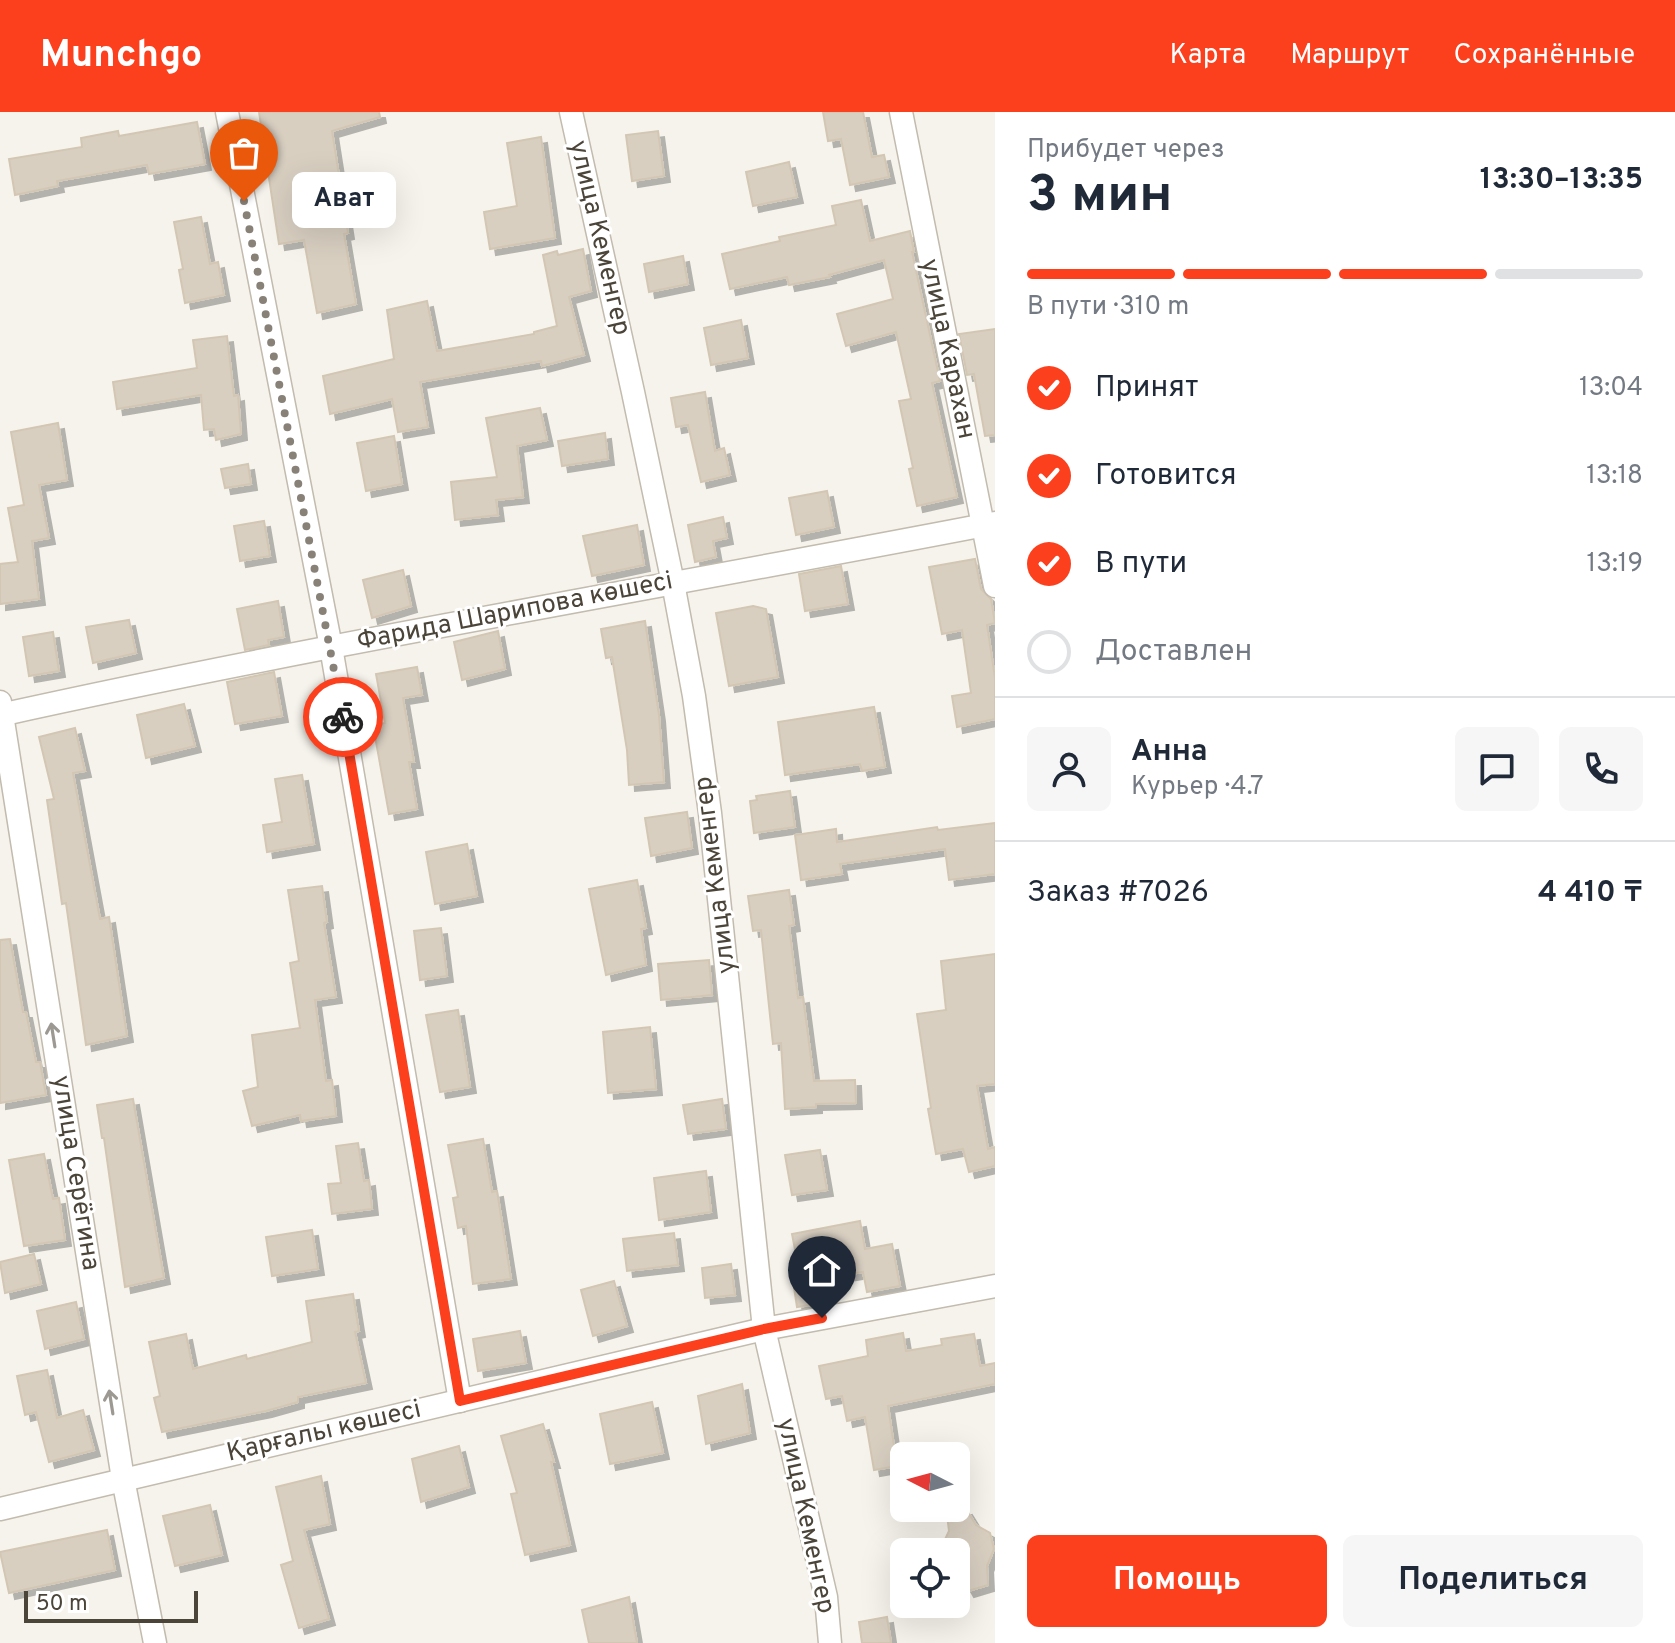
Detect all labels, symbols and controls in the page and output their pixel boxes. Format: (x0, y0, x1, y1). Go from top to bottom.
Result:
text: Munchgo (40, 32, 202, 81)
text: Карта (1170, 38, 1246, 74)
text: Маршрут (1290, 38, 1409, 74)
text: Сохранённые (1453, 38, 1635, 74)
pin (210, 119, 278, 201)
icon: bag (222, 131, 266, 175)
text: Прибудет через (1027, 134, 1225, 167)
street label: улица Кеменгер (561, 137, 637, 339)
text: 13:30–13:35 (1480, 162, 1643, 199)
text: 3 мин (1027, 164, 1172, 230)
callout: Ават (292, 173, 396, 229)
text: Ават (314, 183, 374, 216)
street label: улица Карахан (912, 256, 982, 442)
text: В пути · 310 m (1027, 291, 1189, 324)
icon: check (1027, 366, 1071, 410)
text: Принят (1095, 370, 1199, 407)
text: 13:04 (1579, 372, 1643, 405)
icon: check (1027, 454, 1071, 498)
text: Готовится (1095, 458, 1237, 495)
text: 13:18 (1586, 460, 1643, 493)
icon: check (1027, 542, 1071, 586)
text: В пути (1095, 546, 1187, 583)
text: 13:19 (1587, 548, 1643, 581)
street label: Фарида Шарипова көшесі (354, 565, 676, 659)
text: Доставлен (1095, 634, 1252, 671)
courier (303, 677, 383, 757)
icon: bike (321, 695, 365, 739)
button: person (1027, 727, 1111, 811)
button: chat (1455, 727, 1539, 811)
button: phone (1559, 727, 1643, 811)
text: Анна (1131, 734, 1208, 771)
text: Курьер · 4.7 (1131, 771, 1263, 804)
street label: улица Кеменгер (688, 774, 744, 976)
text: Заказ #7026 (1027, 875, 1209, 912)
text: 4 410 ₸ (1538, 875, 1643, 912)
one-way arrow (45, 1022, 60, 1048)
street label: улица Серёгина (43, 1073, 107, 1273)
pin (788, 1236, 856, 1318)
icon: home (800, 1248, 844, 1292)
one-way arrow (103, 1390, 118, 1415)
street label: Қарғалы көшесі (224, 1394, 424, 1470)
street label: улица Кеменгер (768, 1415, 842, 1617)
north arrow (890, 1442, 970, 1522)
map controls (890, 1442, 970, 1618)
button: Помощь (1027, 1535, 1327, 1627)
button: Поделиться (1343, 1535, 1643, 1627)
button: locate (890, 1538, 970, 1618)
scale bar (24, 1587, 198, 1623)
text: 50 m (36, 1591, 88, 1618)

